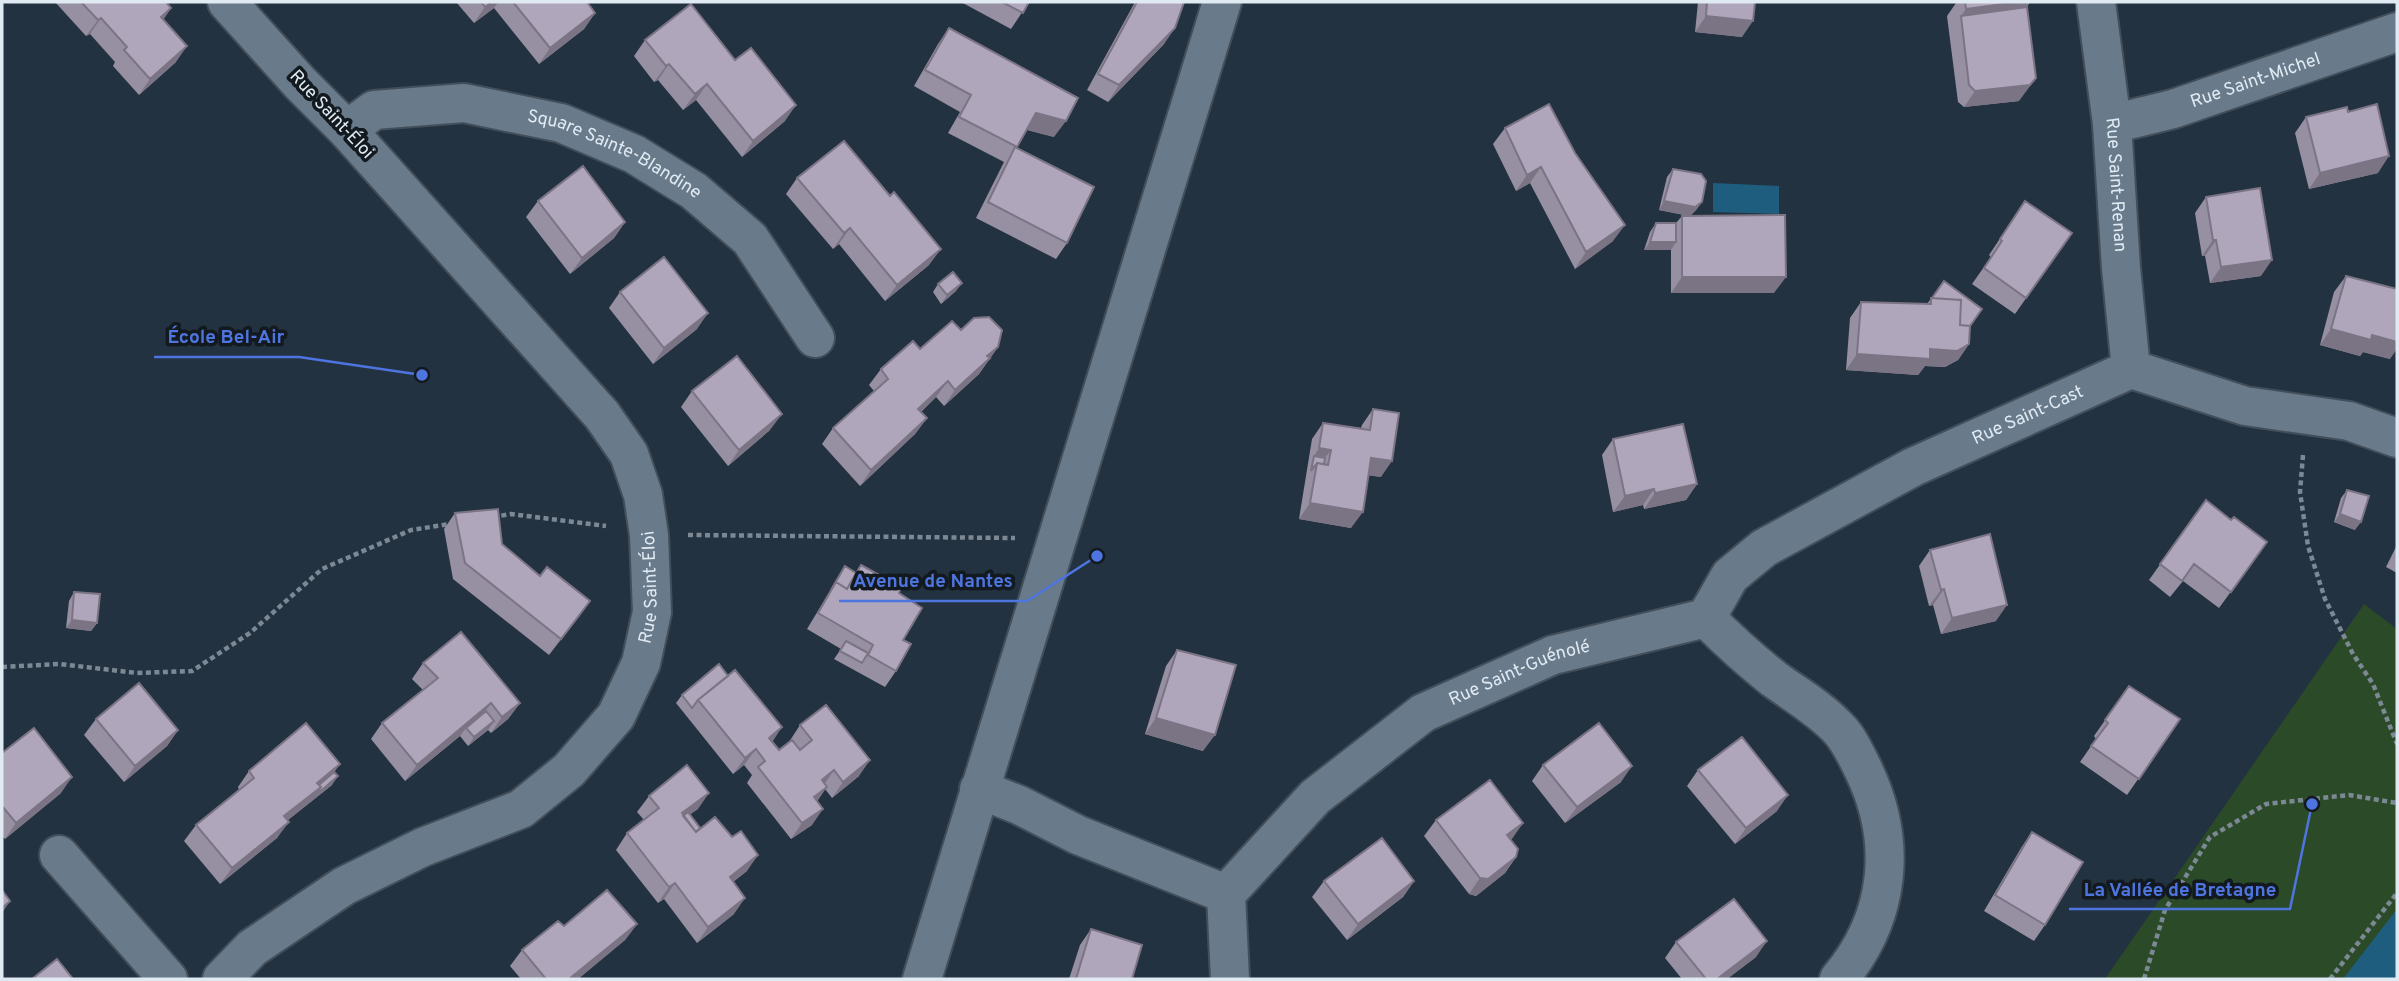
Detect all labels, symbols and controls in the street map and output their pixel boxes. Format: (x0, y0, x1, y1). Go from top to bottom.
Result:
street label: Rue Saint-Michel (2187, 48, 2324, 114)
street label: Rue Saint-Éloi (284, 64, 380, 164)
street label: Square Sainte-Blandine (525, 105, 707, 204)
street label: Rue Saint-Renan (2100, 116, 2131, 253)
callout: École Bel-Air (154, 317, 299, 357)
text: École Bel-Air (168, 325, 285, 350)
street label: Rue Saint-Cast (1969, 380, 2087, 450)
street label: Rue Saint-Éloi (634, 529, 664, 646)
callout: Avenue de Nantes (839, 561, 1027, 601)
text: Avenue de Nantes (853, 570, 1013, 594)
street label: Rue Saint-Guénolé (1445, 635, 1593, 711)
callout: La Vallée de Bretagne (2069, 869, 2290, 909)
text: La Vallée de Bretagne (2084, 879, 2276, 903)

